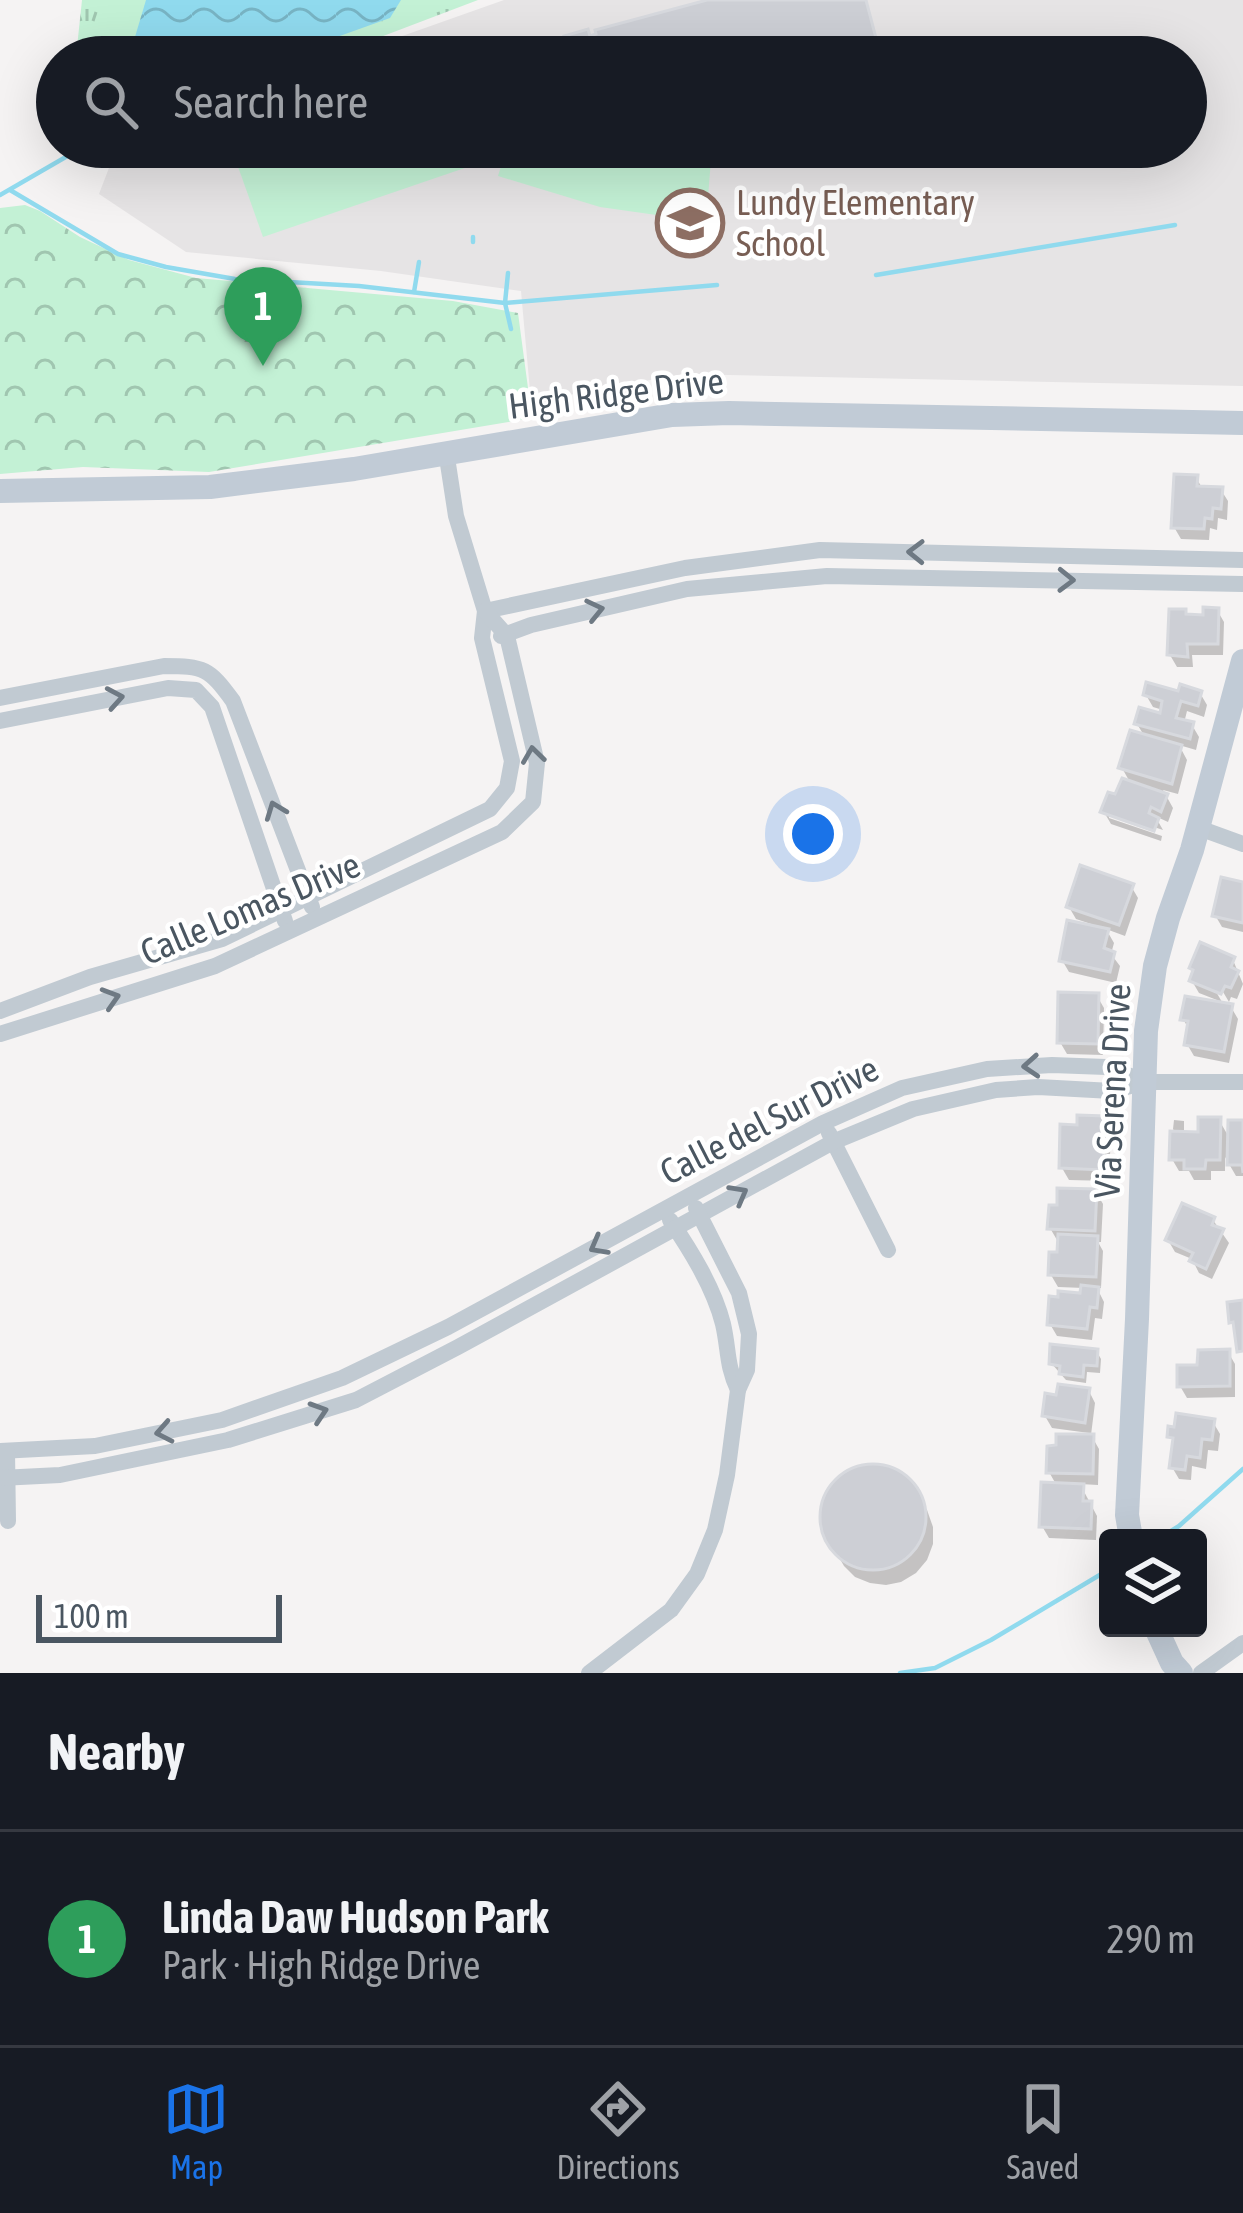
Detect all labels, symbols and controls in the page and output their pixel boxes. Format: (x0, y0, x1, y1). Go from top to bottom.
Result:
search box (36, 36, 1207, 168)
icon: search (78, 69, 144, 135)
text: Search here (174, 76, 368, 128)
place label: Lundy Elementary School (736, 181, 975, 264)
school or university icon: Lundy Elementary School (655, 188, 725, 258)
pin: 1 (224, 267, 302, 366)
street label: High Ridge Drive (506, 359, 726, 427)
one-way arrow (906, 540, 925, 566)
one-way arrow (1057, 567, 1076, 593)
one-way arrow (585, 599, 605, 624)
one-way arrow (104, 686, 124, 712)
one-way arrow (521, 746, 547, 765)
one-way arrow (264, 801, 289, 822)
your location (783, 804, 843, 864)
street label: Calle Lomas Drive (134, 843, 366, 973)
street label: Via Serena Drive (1085, 983, 1139, 1199)
one-way arrow (100, 987, 121, 1012)
street label: Calle del Sur Drive (653, 1047, 885, 1193)
one-way arrow (1021, 1053, 1040, 1079)
one-way arrow (727, 1185, 748, 1208)
one-way arrow (589, 1232, 610, 1255)
one-way arrow (308, 1401, 329, 1426)
one-way arrow (155, 1418, 175, 1443)
map controls (1099, 1529, 1207, 1637)
button: layers (1099, 1529, 1207, 1637)
scale bar (36, 1589, 282, 1642)
text: 100 m (54, 1597, 129, 1635)
text: Nearby (48, 1722, 185, 1781)
text: Linda Daw Hudson Park (162, 1891, 549, 1943)
text: 1 (78, 1917, 96, 1961)
text: 290 m (1107, 1917, 1195, 1961)
text: Park · High Ridge Drive (162, 1943, 481, 1987)
tab: Map (163, 2076, 229, 2186)
tab: Directions (556, 2076, 680, 2186)
tab: Saved (1007, 2076, 1079, 2186)

